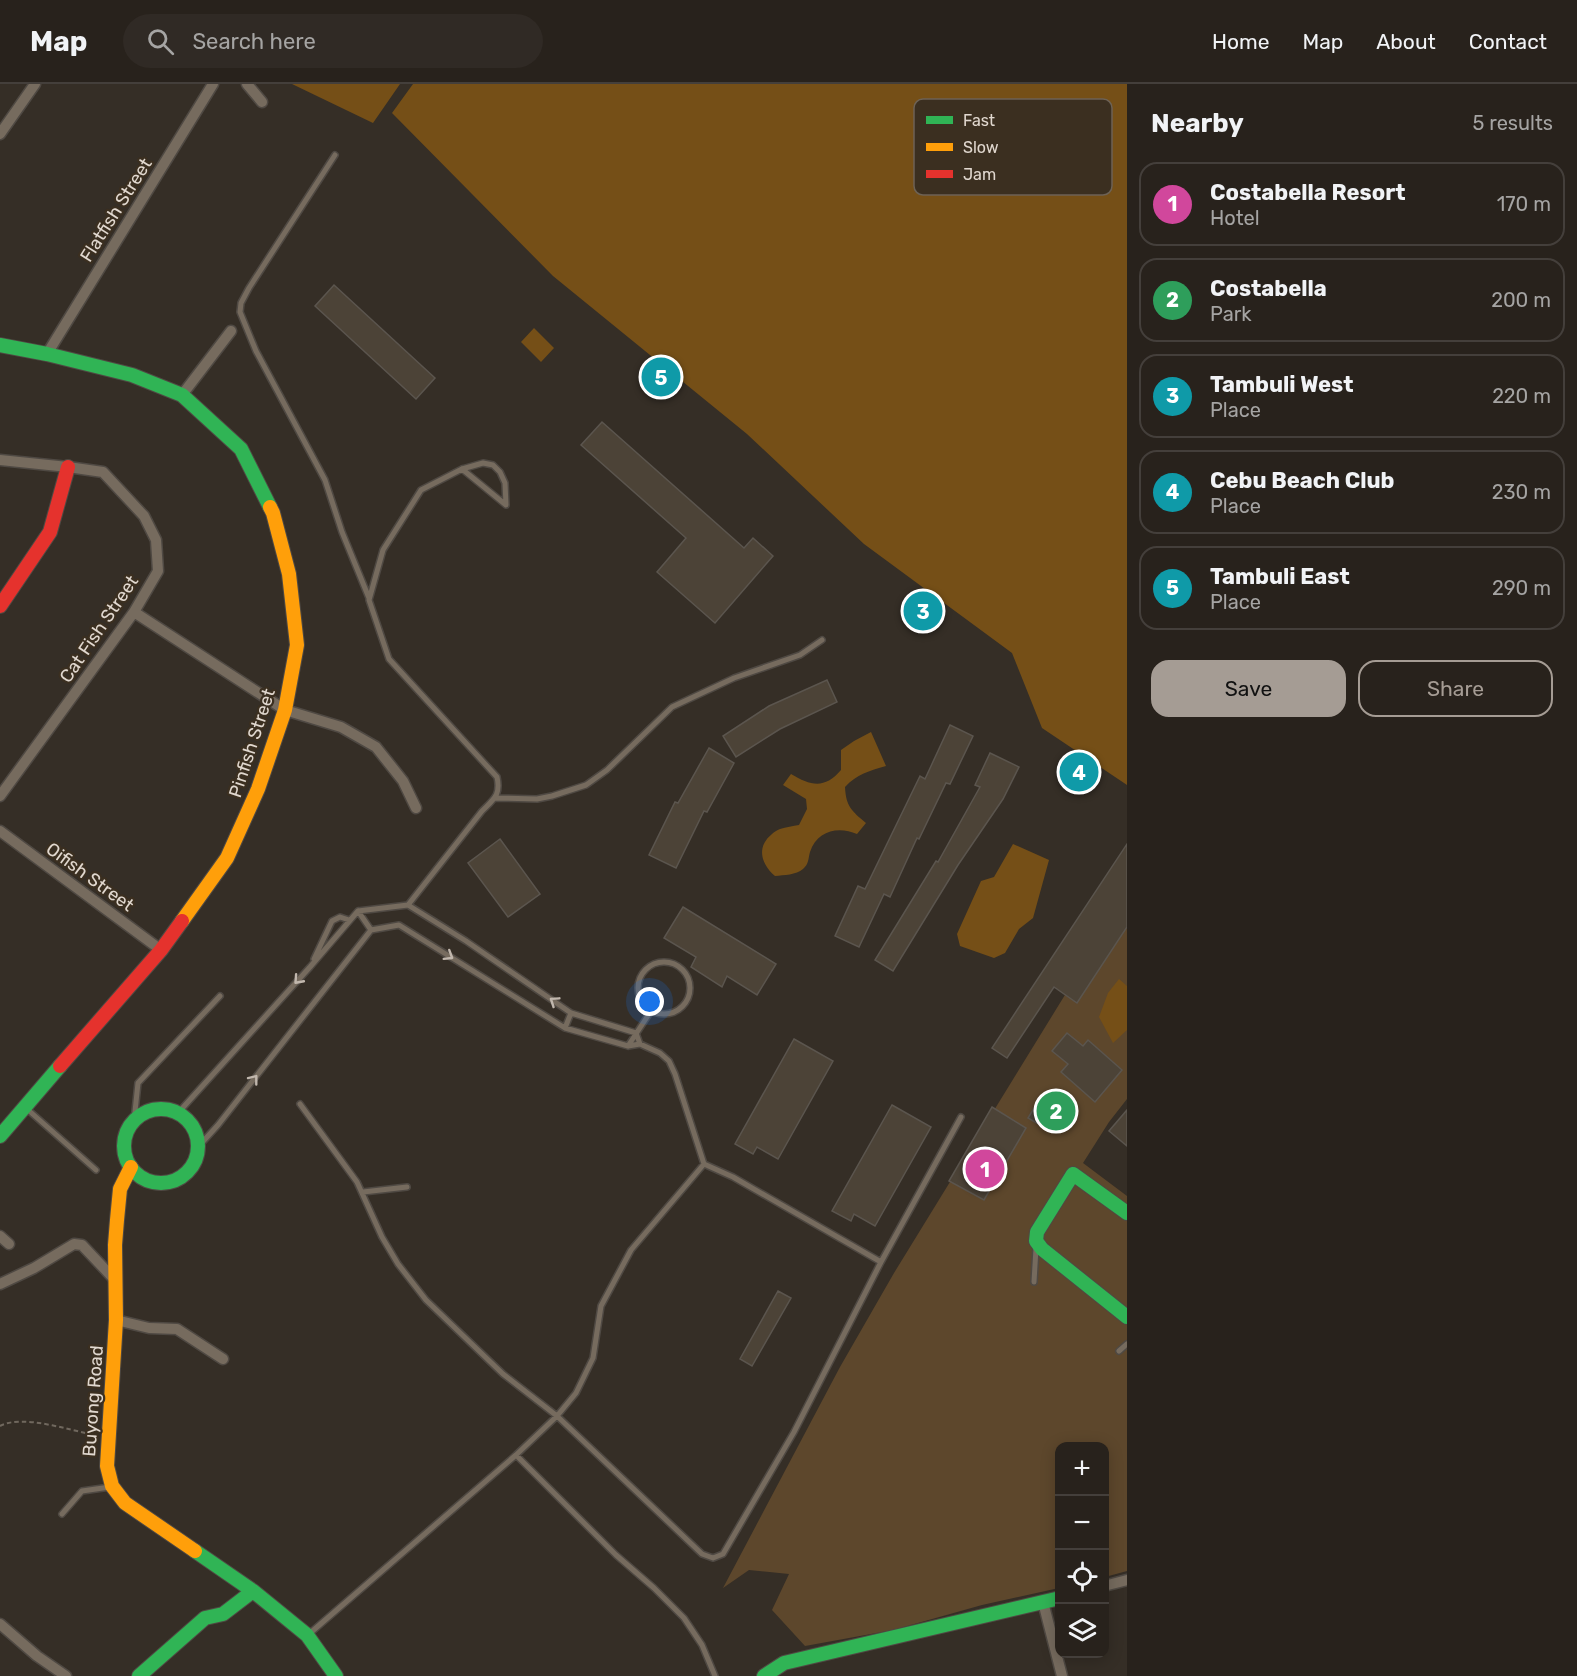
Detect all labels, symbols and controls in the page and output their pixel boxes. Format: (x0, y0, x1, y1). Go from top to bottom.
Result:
search box (123, 14, 543, 68)
text: Map (30, 25, 87, 58)
icon: search (144, 25, 177, 58)
text: Search here (192, 28, 316, 55)
text: Home (1212, 29, 1269, 54)
text: Map (1302, 29, 1343, 54)
text: About (1376, 29, 1436, 54)
text: Contact (1469, 29, 1547, 54)
legend (914, 99, 1112, 195)
text: Nearby (1151, 108, 1244, 139)
text: Fast (963, 111, 995, 130)
text: 5 results (1472, 111, 1553, 135)
text: Slow (963, 138, 999, 157)
street label: Flatfish Street (75, 154, 157, 266)
text: Jam (963, 165, 996, 184)
text: Costabella Resort (1210, 179, 1405, 206)
text: 1 (1168, 192, 1177, 216)
text: 170 m (1497, 192, 1551, 216)
text: Hotel (1210, 206, 1260, 230)
text: Costabella (1210, 275, 1327, 302)
text: 2 (1166, 288, 1179, 312)
text: 200 m (1491, 288, 1551, 312)
text: Park (1210, 302, 1252, 326)
pin: 5 (642, 354, 680, 400)
text: Tambuli West (1210, 371, 1353, 398)
text: 3 (1166, 384, 1179, 408)
text: 220 m (1492, 384, 1551, 408)
text: Place (1210, 398, 1261, 422)
text: Cebu Beach Club (1210, 467, 1394, 494)
text: 4 (1166, 480, 1179, 504)
text: 230 m (1492, 480, 1551, 504)
text: Place (1210, 494, 1261, 518)
text: Tambuli East (1210, 563, 1350, 590)
street label: Cat Fish Street (55, 571, 143, 687)
text: 5 (1166, 576, 1179, 600)
text: 290 m (1492, 576, 1551, 600)
pin: 3 (904, 588, 942, 634)
text: Place (1210, 590, 1261, 614)
button: Save (1151, 660, 1346, 717)
button: Share (1358, 660, 1553, 717)
street label: Pinfish Street (224, 686, 280, 800)
pin: 4 (1060, 750, 1098, 794)
street label: Oifish Street (42, 838, 138, 916)
one-way arrow (443, 948, 453, 960)
one-way arrow (294, 973, 305, 984)
your location (635, 987, 664, 1016)
one-way arrow (550, 997, 561, 1008)
one-way arrow (247, 1075, 258, 1086)
pin: 2 (1036, 1088, 1076, 1134)
pin: 1 (966, 1146, 1004, 1192)
street label: Buyong Road (78, 1345, 108, 1457)
map controls (1055, 1442, 1109, 1658)
button: + (1055, 1442, 1109, 1496)
button: − (1055, 1496, 1109, 1550)
button: locate (1055, 1550, 1109, 1604)
button: layers (1055, 1604, 1109, 1658)

